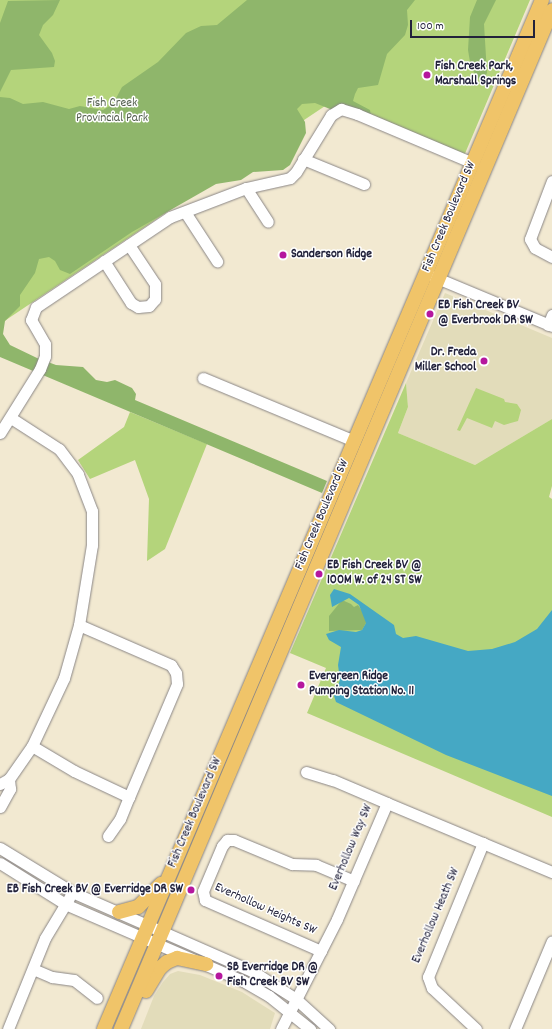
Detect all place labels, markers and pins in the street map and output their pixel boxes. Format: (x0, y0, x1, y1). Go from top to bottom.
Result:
place label: Fish Creek Park, Marshall Springs (435, 60, 516, 91)
marker: Fish Creek Park, Marshall Springs (422, 70, 432, 80)
place label: Sanderson Ridge (291, 247, 372, 263)
marker: Sanderson Ridge (278, 250, 288, 260)
place label: EB Fish Creek BV @ Everbrook DR SW (438, 299, 533, 330)
marker: EB Fish Creek BV @ Everbrook DR SW (425, 309, 435, 319)
place label: Dr. Freda Miller School (415, 346, 476, 377)
marker: Dr. Freda Miller School (479, 356, 489, 366)
place label: EB Fish Creek BV @ 100M W. of 24 ST SW (327, 559, 422, 590)
marker: EB Fish Creek BV @ 100M W. of 24 ST SW (314, 569, 324, 579)
place label: Evergreen Ridge Pumping Station No. 11 (309, 670, 414, 701)
marker: Evergreen Ridge Pumping Station No. 11 (296, 680, 306, 690)
place label: EB Fish Creek BV @ Everridge DR SW (7, 882, 183, 898)
marker: EB Fish Creek BV @ Everridge DR SW (186, 885, 196, 895)
place label: SB Everridge DR @ Fish Creek BV SW (227, 961, 318, 992)
marker: SB Everridge DR @ Fish Creek BV SW (214, 971, 224, 981)

